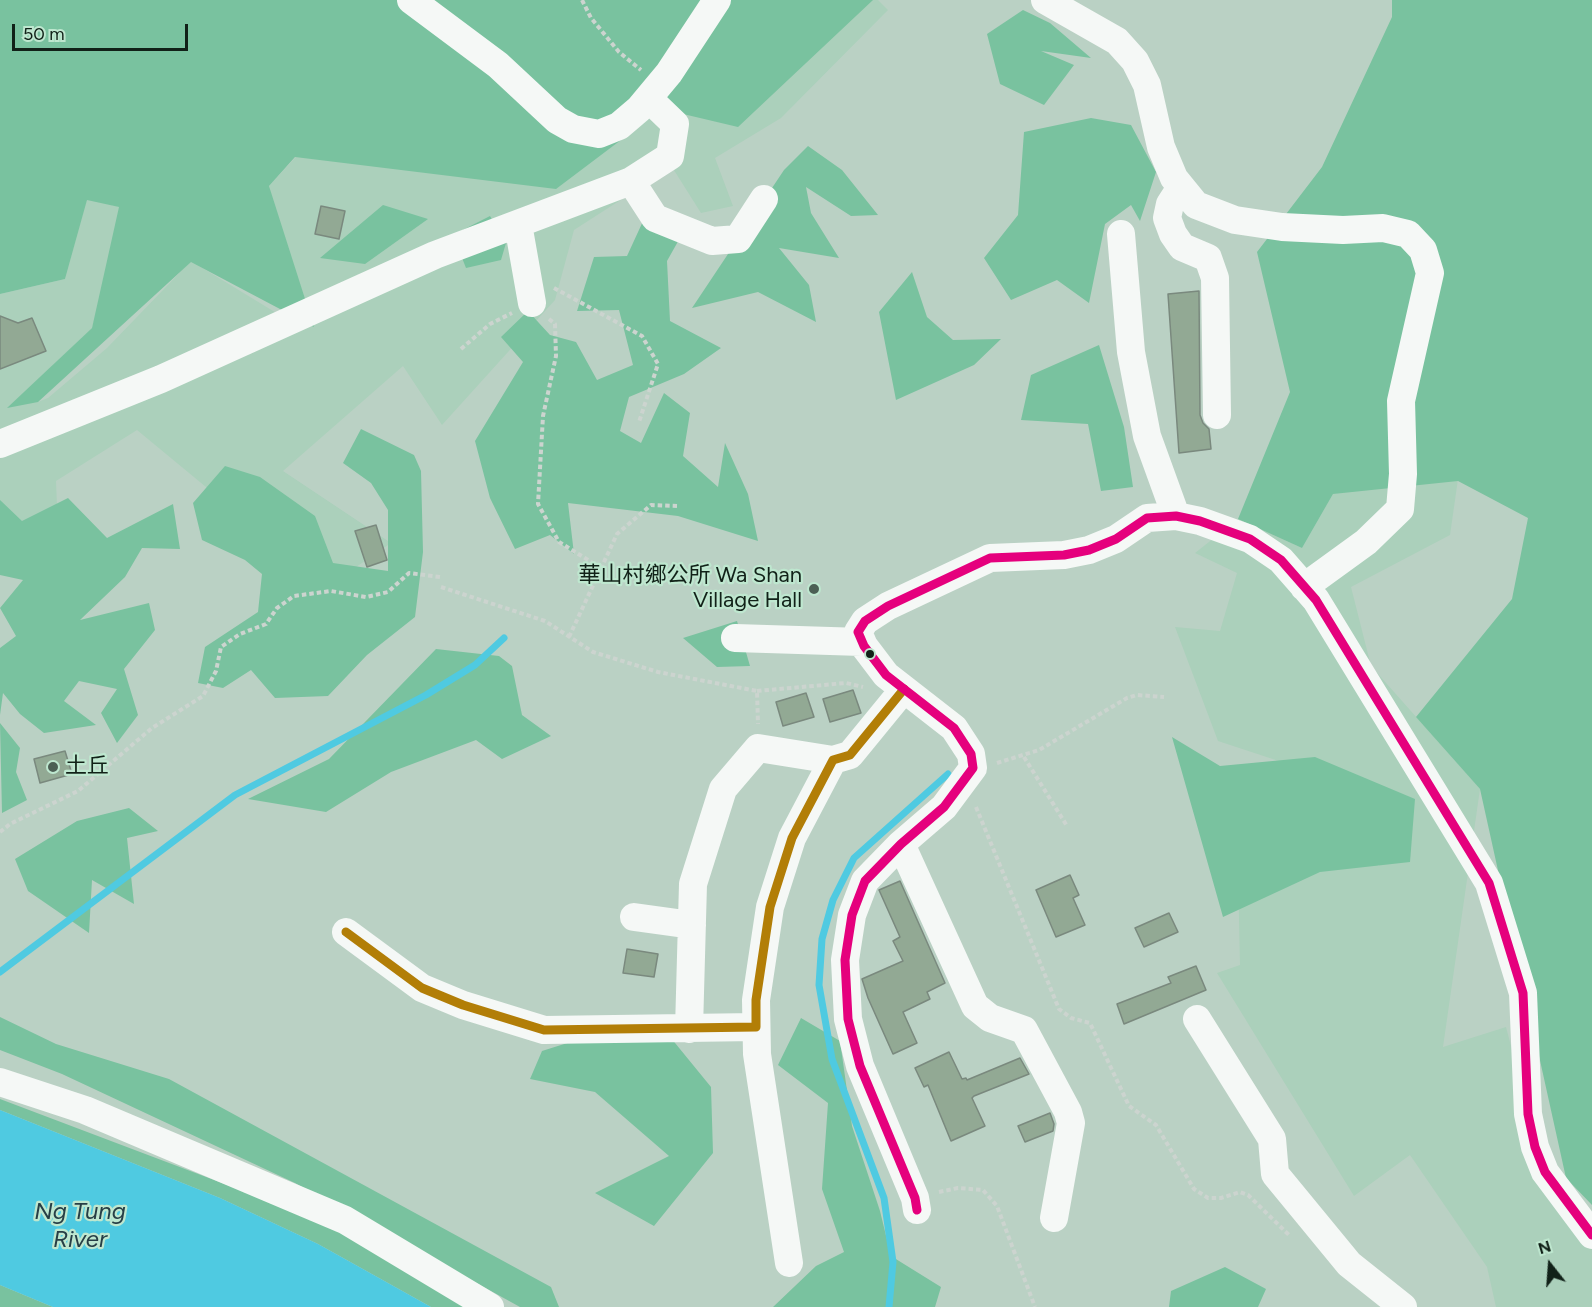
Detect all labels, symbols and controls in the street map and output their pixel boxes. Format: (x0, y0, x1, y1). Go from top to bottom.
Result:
scale bar (15, 12, 190, 50)
text: 50 m (23, 23, 65, 45)
place label: 華山村鄉公所 Wa Shan Village Hall (578, 563, 802, 614)
marker: 華山村鄉公所 Wa Shan Village Hall (807, 582, 821, 596)
unlabelled marker (864, 648, 876, 660)
place label: 土丘 (65, 754, 109, 780)
marker: 土丘 (46, 760, 60, 774)
water label: Ng Tung River (34, 1198, 126, 1254)
north arrow (1520, 1235, 1580, 1295)
text: N (1536, 1236, 1553, 1258)

